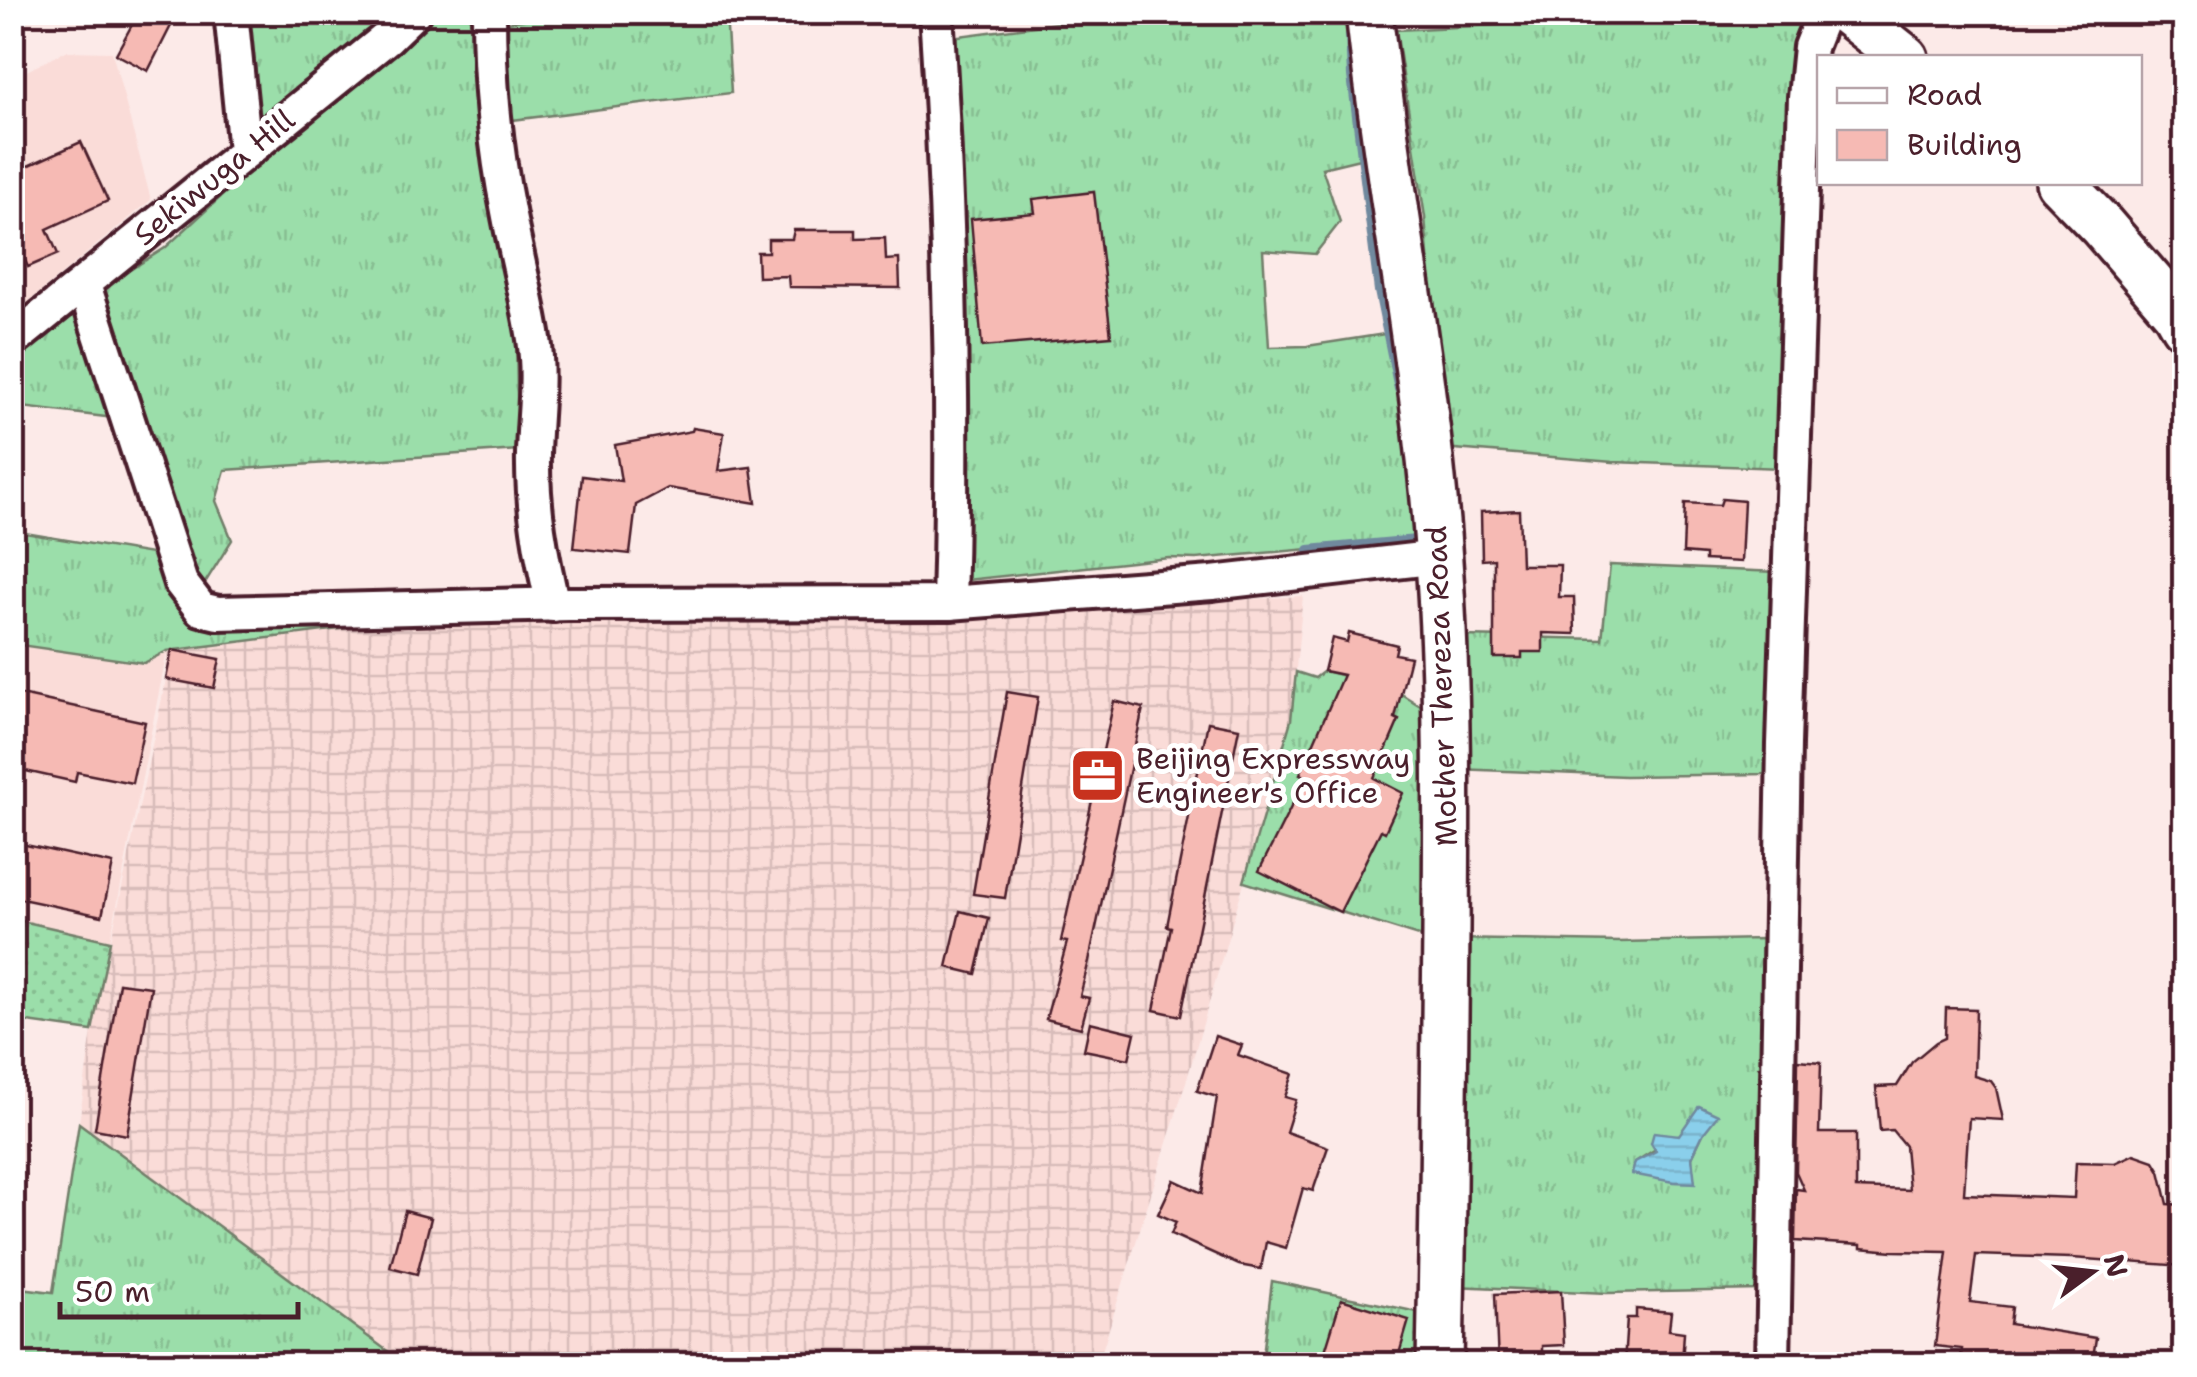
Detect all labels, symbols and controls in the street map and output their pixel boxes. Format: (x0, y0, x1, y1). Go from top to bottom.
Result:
legend (1817, 55, 2142, 185)
text: Road (1907, 74, 1982, 115)
street label: Sekiwuga Hill (125, 99, 303, 255)
text: Building (1907, 124, 2022, 165)
street label: Mother Thereza Road (1415, 525, 1467, 847)
place label: Beijing Expressway Engineer's Office (1136, 738, 1411, 813)
office icon: Beijing Expressway Engineer's Office (1067, 745, 1127, 805)
north arrow (2042, 1222, 2142, 1322)
text: N (2095, 1250, 2137, 1281)
scale bar (60, 1257, 298, 1319)
text: 50 m (75, 1271, 150, 1312)

